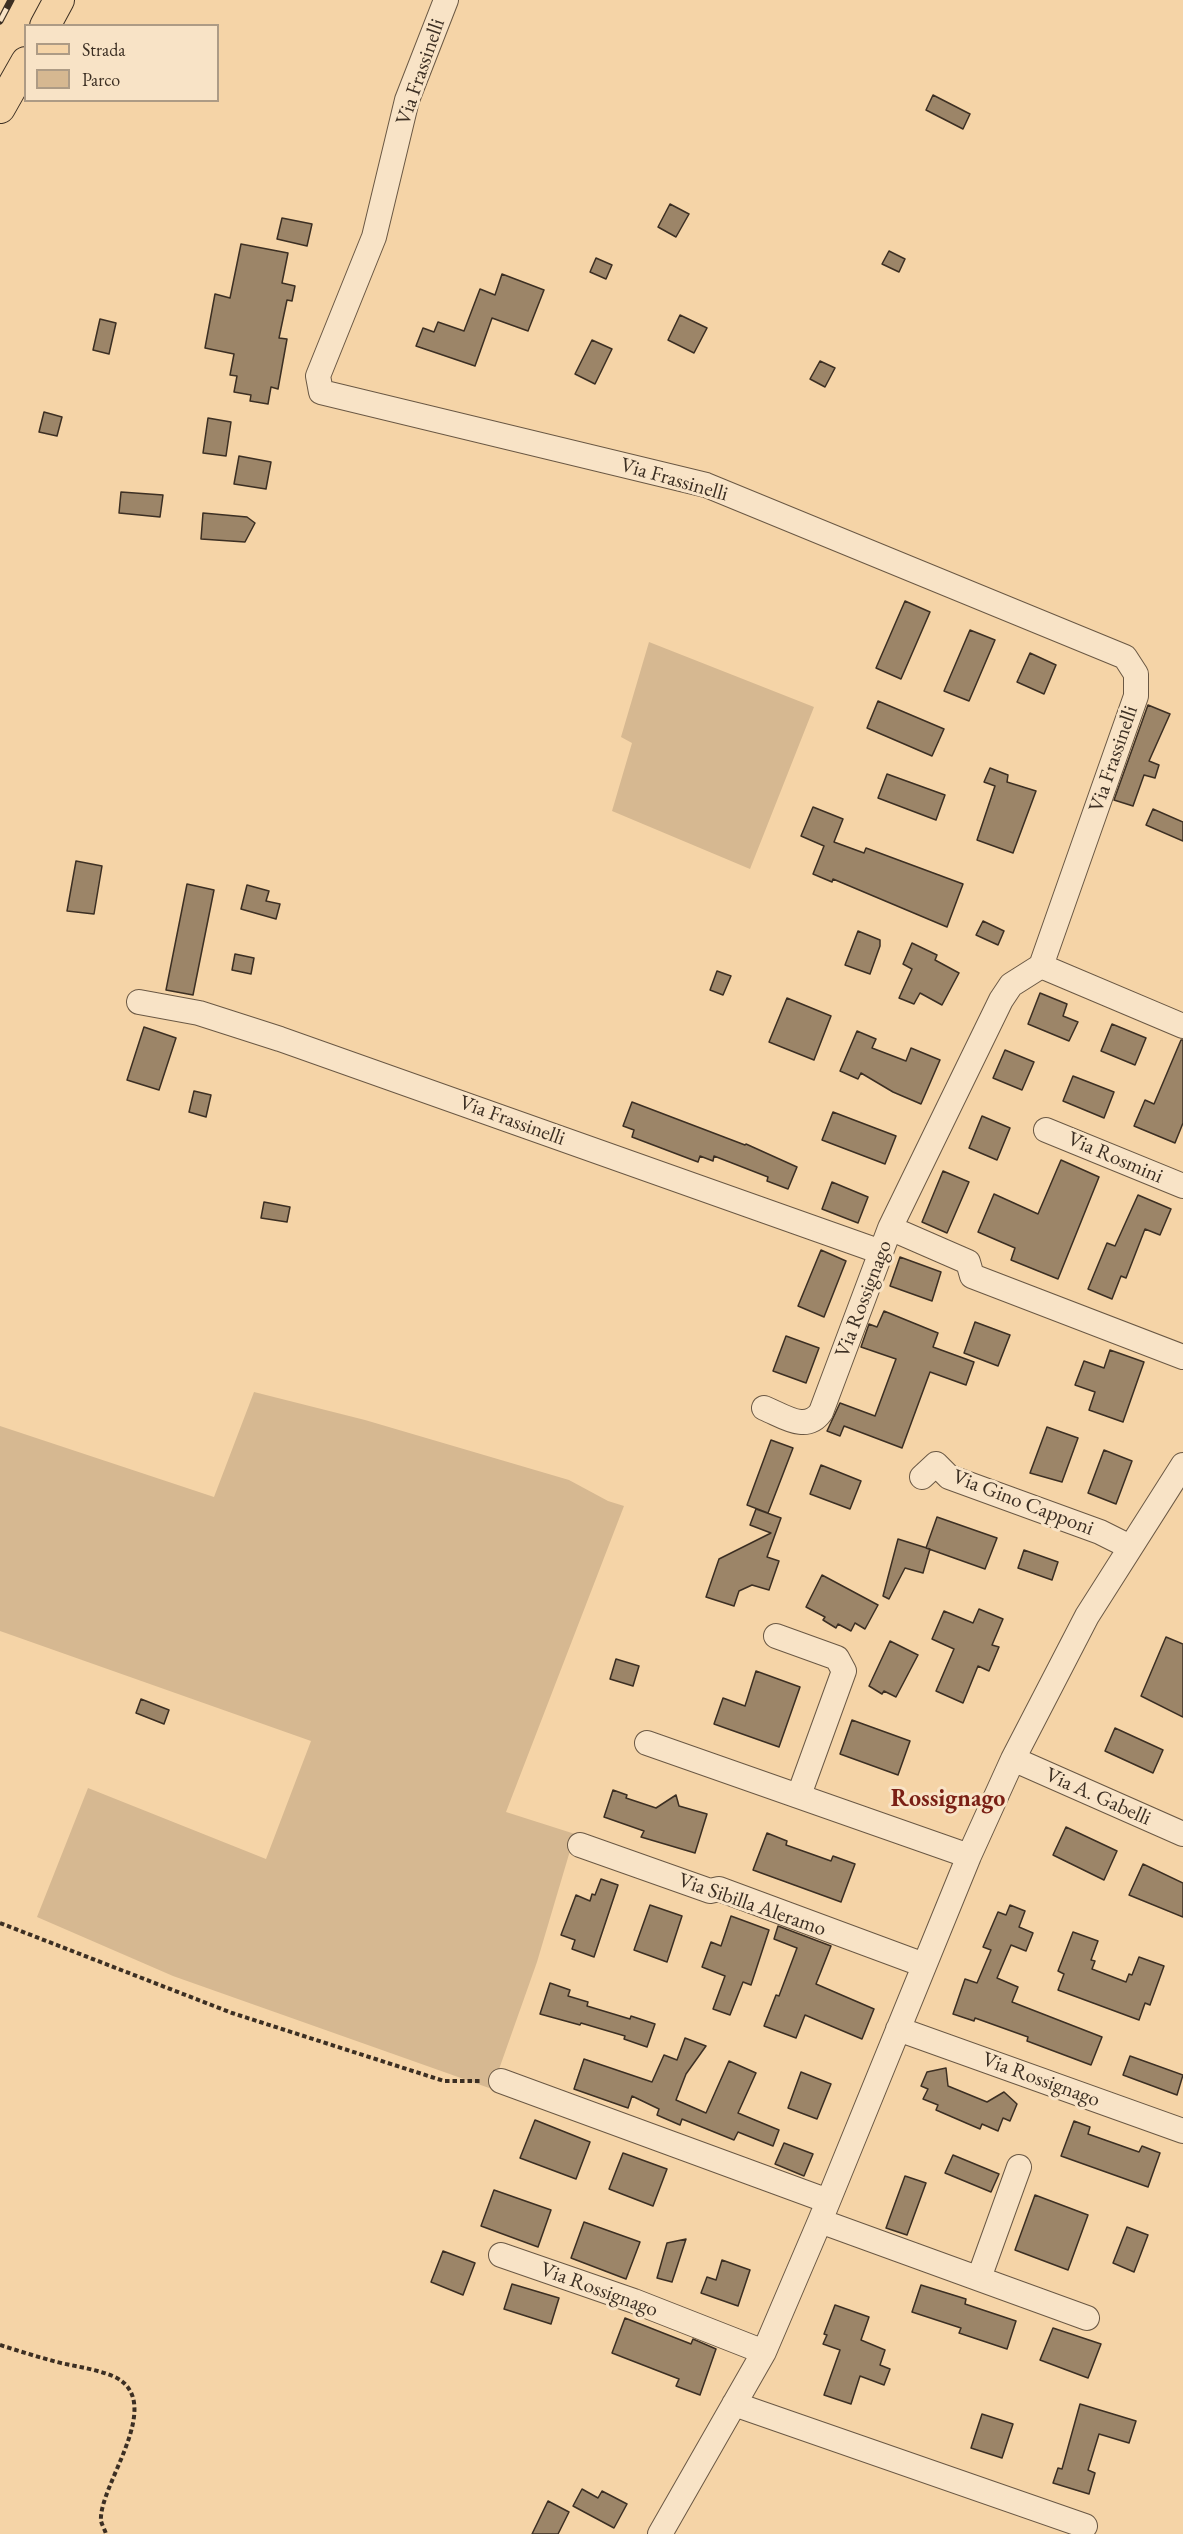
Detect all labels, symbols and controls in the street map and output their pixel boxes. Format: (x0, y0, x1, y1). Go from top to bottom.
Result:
street label: Via Frassinelli (391, 16, 451, 128)
legend (24, 24, 219, 102)
text: Strada (82, 38, 126, 61)
text: Parco (82, 68, 120, 91)
street label: Via Frassinelli (617, 453, 731, 507)
street label: Via Frassinelli (1084, 703, 1144, 815)
street label: Via Frassinelli (456, 1090, 568, 1152)
street label: Via Rosmini (1063, 1127, 1167, 1189)
street label: Via Rossignago (830, 1237, 898, 1361)
street label: Via Gino Capponi (949, 1464, 1097, 1542)
street label: Via A. Gabelli (1041, 1763, 1155, 1831)
district label: Rossignago (891, 1785, 1005, 1813)
street label: Via Sibilla Aleramo (675, 1868, 829, 1942)
street label: Via Rossignago (979, 2047, 1103, 2113)
street label: Via Rossignago (537, 2257, 661, 2323)

